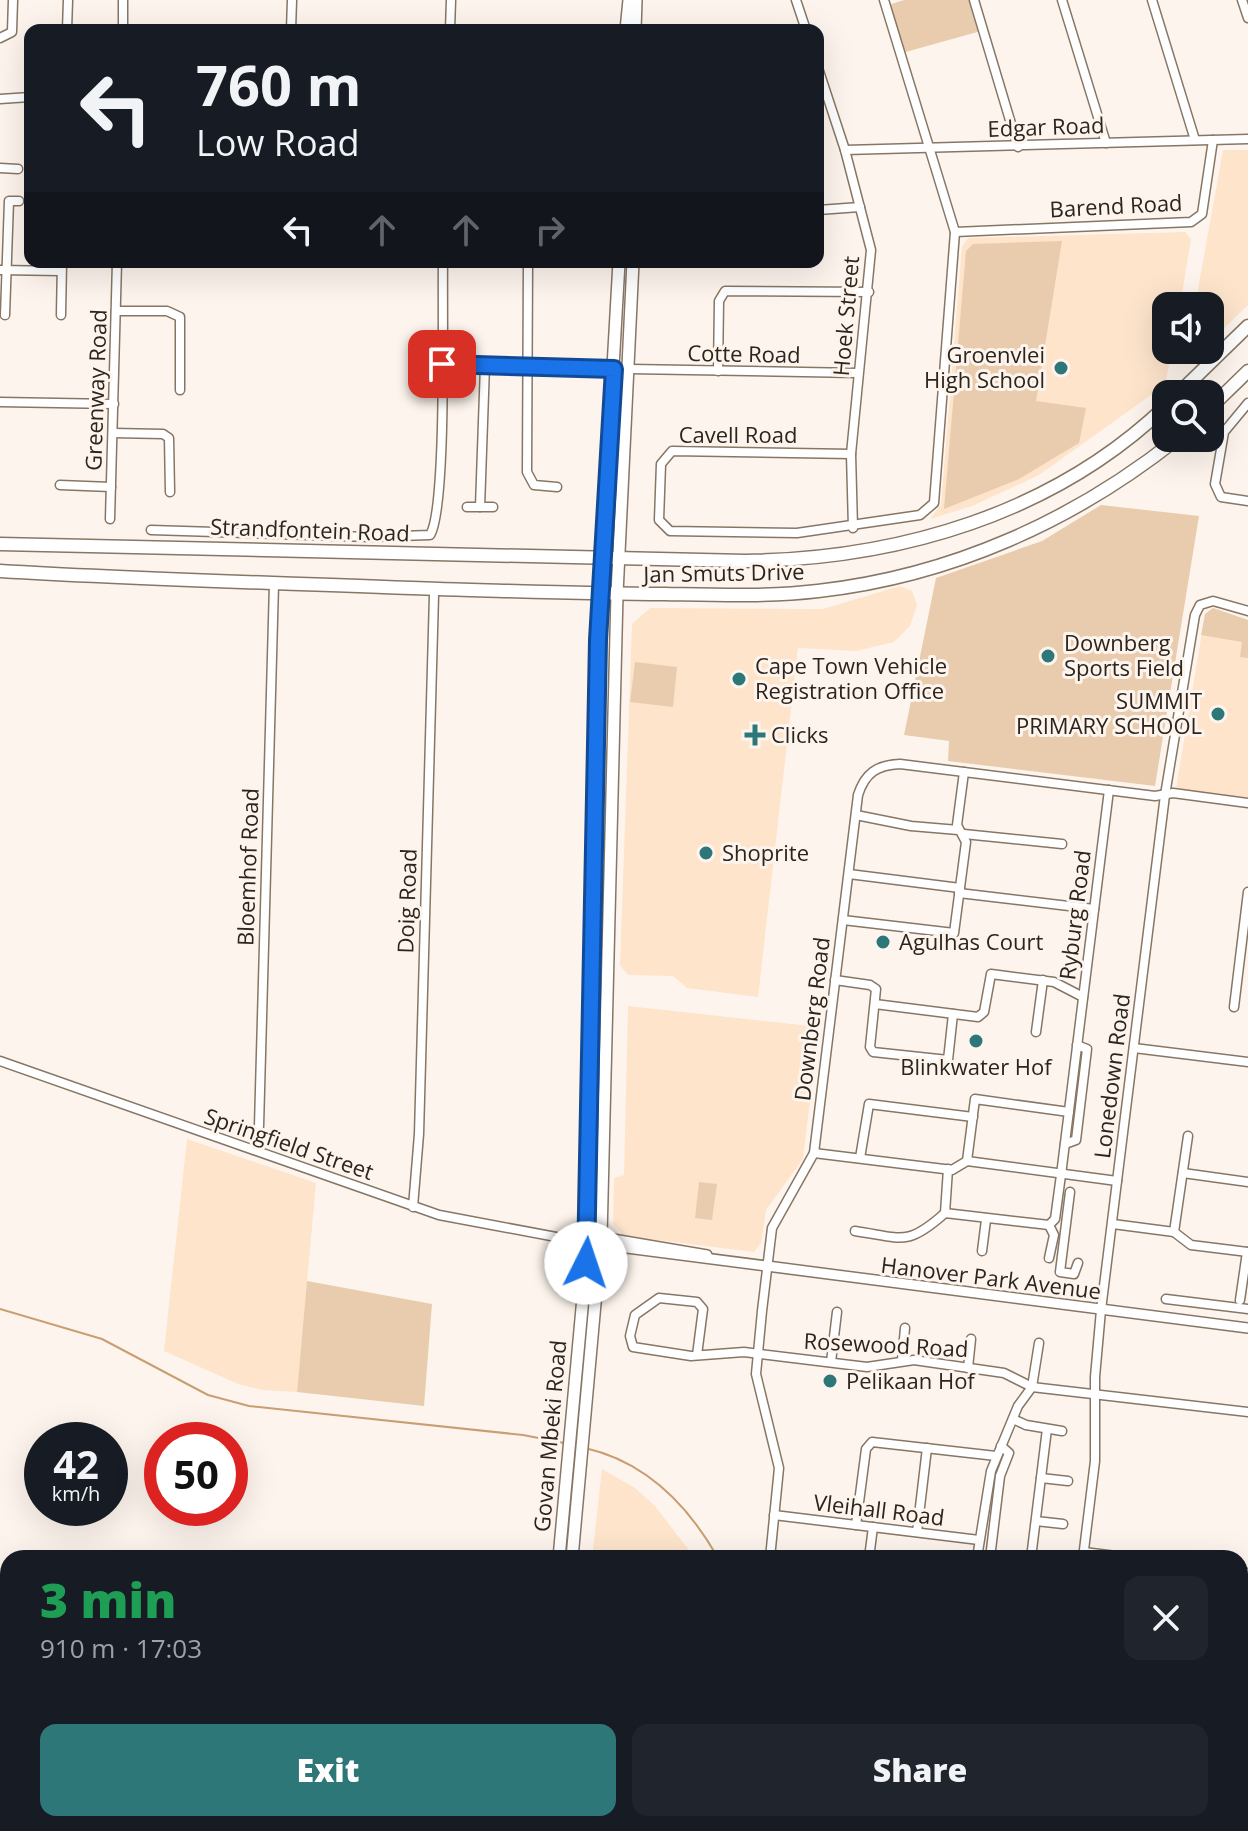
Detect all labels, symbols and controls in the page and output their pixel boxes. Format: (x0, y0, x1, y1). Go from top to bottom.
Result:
text: 760 m (196, 46, 362, 122)
icon: left (64, 56, 168, 160)
street label: Edgar Road (987, 109, 1105, 143)
text: Low Road (196, 118, 360, 167)
street label: Barend Road (1049, 187, 1183, 223)
icon: left (276, 208, 320, 252)
icon: ahead (360, 208, 404, 252)
icon: ahead (444, 208, 488, 252)
icon: right (528, 208, 572, 252)
street label: Hoek Street (825, 254, 865, 377)
map controls (1152, 292, 1224, 452)
button: sound (1152, 292, 1224, 364)
street label: Greenway Road (77, 309, 113, 471)
pin (408, 330, 476, 398)
street label: Cotte Road (687, 337, 801, 369)
place label: Groenvlei High School (924, 339, 1045, 394)
icon: arrive (420, 342, 464, 386)
marker: Groenvlei High School (1052, 359, 1070, 377)
button: search (1152, 380, 1224, 452)
street label: Cavell Road (679, 419, 797, 449)
street label: Strandfontein Road (210, 511, 410, 547)
street label: Jan Smuts Drive (641, 556, 805, 588)
place label: Downberg Sports Field (1064, 627, 1184, 682)
marker: Downberg Sports Field (1039, 647, 1057, 665)
place label: Cape Town Vehicle Registration Office (755, 650, 947, 705)
marker: Cape Town Vehicle Registration Office (730, 670, 748, 688)
place label: SUMMIT PRIMARY SCHOOL (1016, 685, 1202, 740)
marker: SUMMIT PRIMARY SCHOOL (1209, 705, 1227, 723)
place label: Clicks (771, 719, 829, 749)
marker: Clicks (746, 726, 764, 744)
street label: Bloemhof Road (229, 787, 265, 946)
place label: Shoprite (722, 837, 809, 867)
marker: Shoprite (697, 844, 715, 862)
street label: Doig Road (389, 848, 423, 954)
street label: Ryburg Road (1051, 848, 1097, 982)
place label: Agulhas Court (899, 926, 1043, 956)
marker: Agulhas Court (874, 933, 892, 951)
street label: Downberg Road (786, 935, 836, 1102)
street label: Lonedown Road (1086, 992, 1136, 1160)
marker: Blinkwater Hof (967, 1032, 985, 1050)
place label: Blinkwater Hof (900, 1051, 1053, 1081)
street label: Springfield Street (201, 1100, 378, 1186)
position arrow (544, 1221, 628, 1305)
street label: Hanover Park Avenue (879, 1249, 1103, 1305)
street label: Rosewood Road (803, 1325, 969, 1363)
street label: Govan Mbeki Road (526, 1339, 572, 1533)
place label: Pelikaan Hof (846, 1365, 976, 1395)
marker: Pelikaan Hof (821, 1372, 839, 1390)
speed limit sign: 50 (144, 1422, 248, 1526)
text: 42 (53, 1436, 99, 1491)
text: km/h (52, 1480, 100, 1507)
street label: Vleihall Road (812, 1486, 946, 1532)
text: 3 min (40, 1567, 176, 1632)
button: close (1124, 1576, 1208, 1660)
text: 910 m · 17:03 (40, 1630, 202, 1666)
button: Exit (40, 1724, 616, 1816)
button: Share (632, 1724, 1208, 1816)

